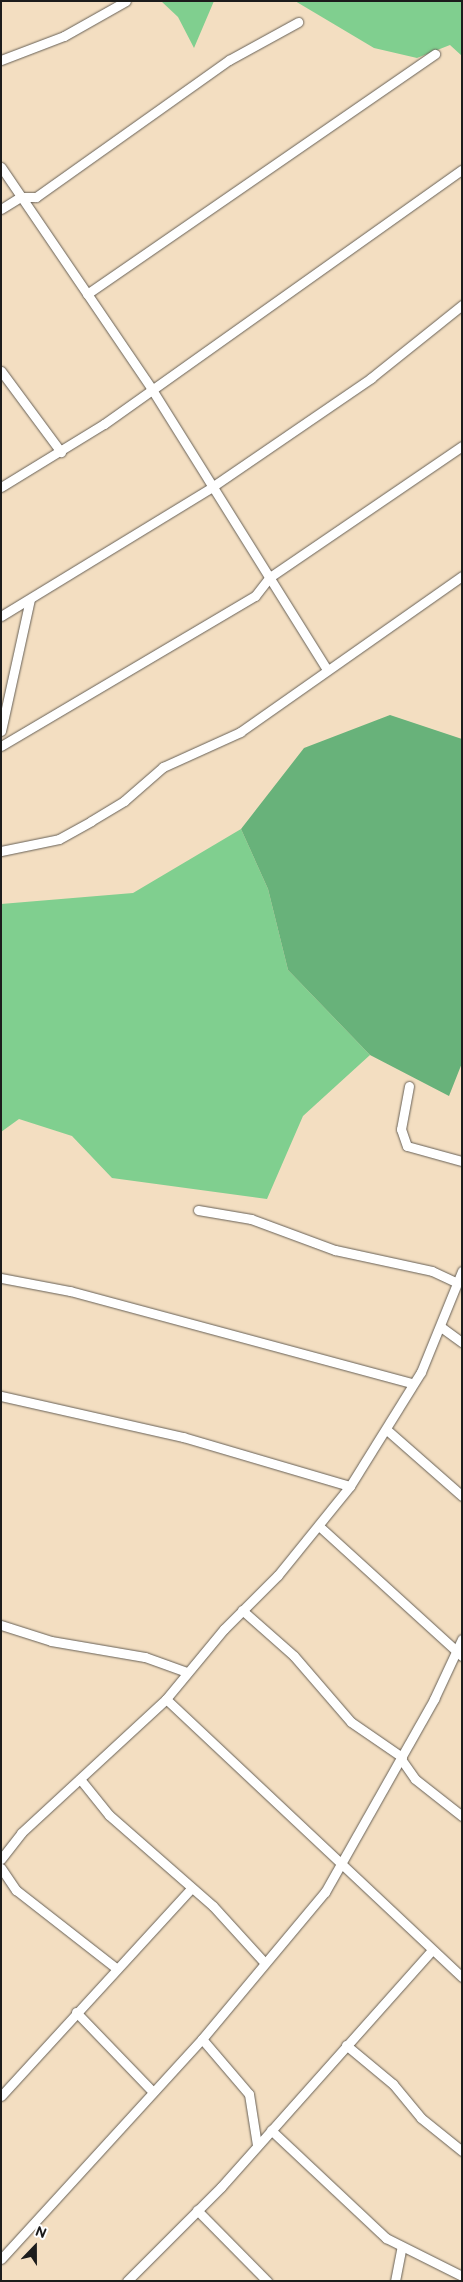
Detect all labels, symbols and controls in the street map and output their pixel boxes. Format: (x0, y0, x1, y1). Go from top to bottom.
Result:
north arrow (10, 2222, 60, 2272)
text: N (33, 2223, 49, 2242)

